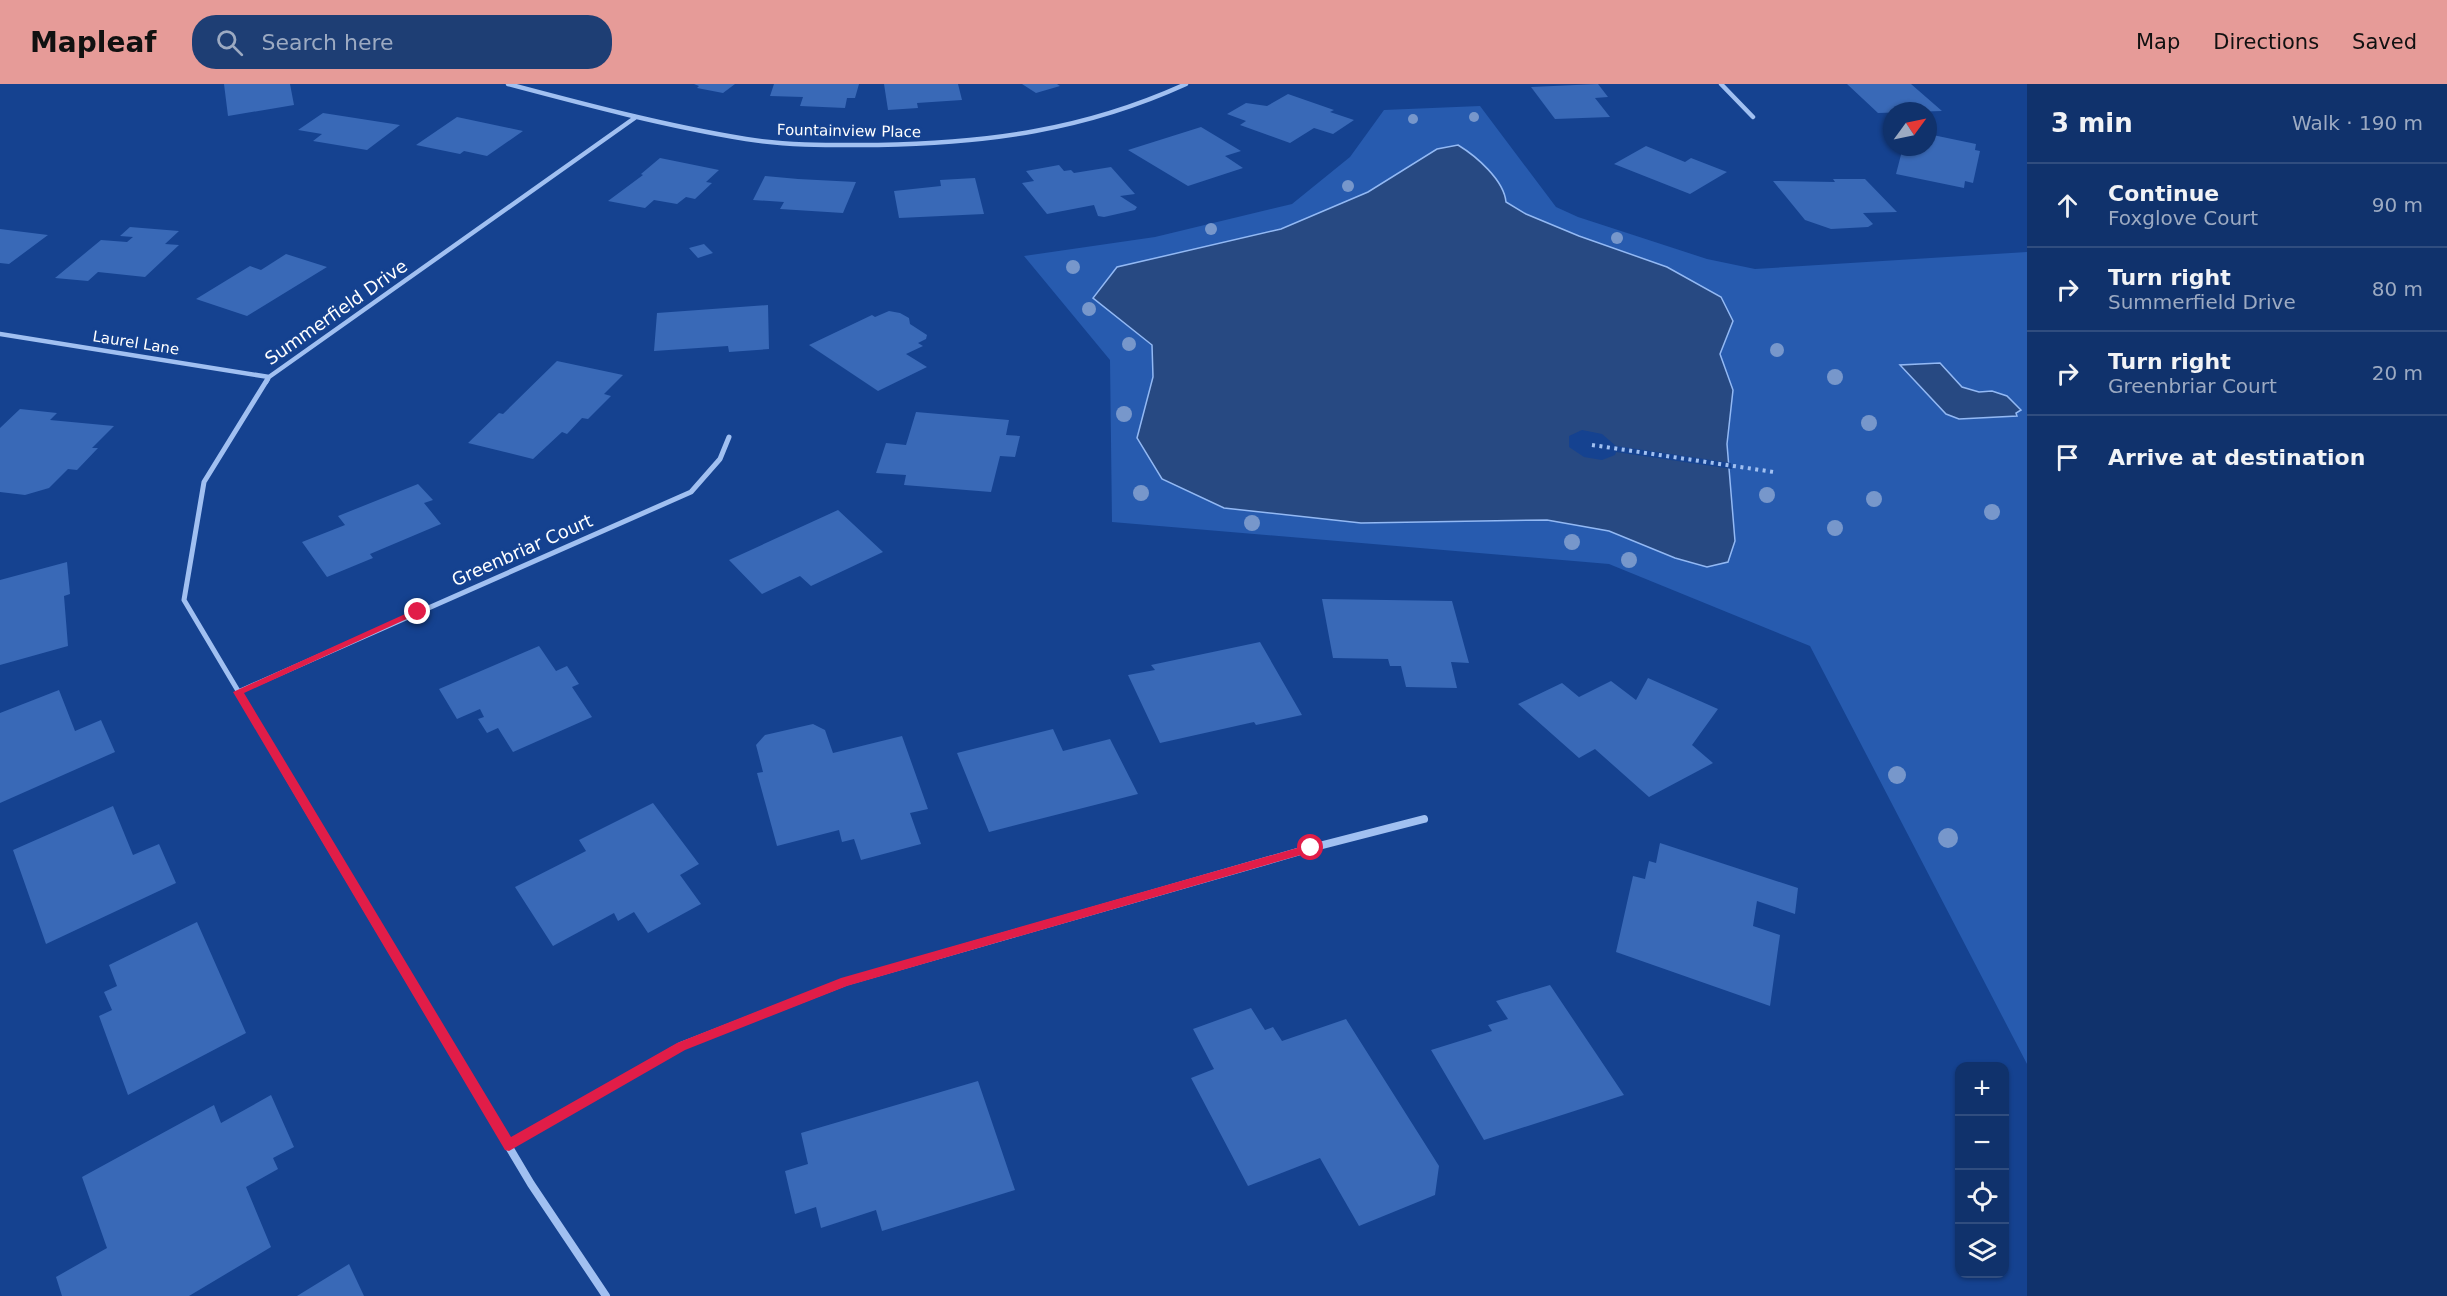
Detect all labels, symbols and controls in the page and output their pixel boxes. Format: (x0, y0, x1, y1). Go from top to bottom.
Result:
search box (192, 15, 612, 69)
text: Mapleaf (30, 26, 156, 59)
icon: search (213, 26, 246, 59)
text: Search here (261, 30, 394, 55)
text: Map (2136, 30, 2180, 54)
text: Directions (2213, 30, 2319, 54)
text: Saved (2352, 30, 2417, 54)
north arrow (1883, 102, 1937, 156)
text: 3 min (2051, 108, 2133, 138)
text: Walk · 190 m (2292, 111, 2423, 135)
street label: Fountainview Place (777, 121, 921, 141)
text: Continue (2108, 181, 2219, 206)
icon: ahead (2051, 189, 2084, 222)
text: 90 m (2372, 193, 2423, 217)
text: Foxglove Court (2108, 206, 2258, 230)
street label: Summerfield Drive (261, 255, 411, 369)
text: Turn right (2108, 265, 2231, 290)
icon: right (2051, 273, 2084, 306)
text: 80 m (2372, 277, 2423, 301)
text: Summerfield Drive (2108, 290, 2296, 314)
street label: Laurel Lane (91, 327, 181, 359)
text: Turn right (2108, 349, 2231, 374)
icon: right (2051, 357, 2084, 390)
text: 20 m (2372, 361, 2423, 385)
text: Greenbriar Court (2108, 374, 2277, 398)
icon: arrive (2051, 441, 2084, 474)
text: Arrive at destination (2108, 445, 2365, 470)
street label: Greenbriar Court (448, 510, 596, 590)
route end (404, 598, 430, 624)
route start (1297, 834, 1323, 860)
map controls (1955, 1062, 2009, 1278)
button: + (1955, 1062, 2009, 1116)
button: − (1955, 1116, 2009, 1170)
button: locate (1955, 1170, 2009, 1224)
button: layers (1955, 1224, 2009, 1278)

